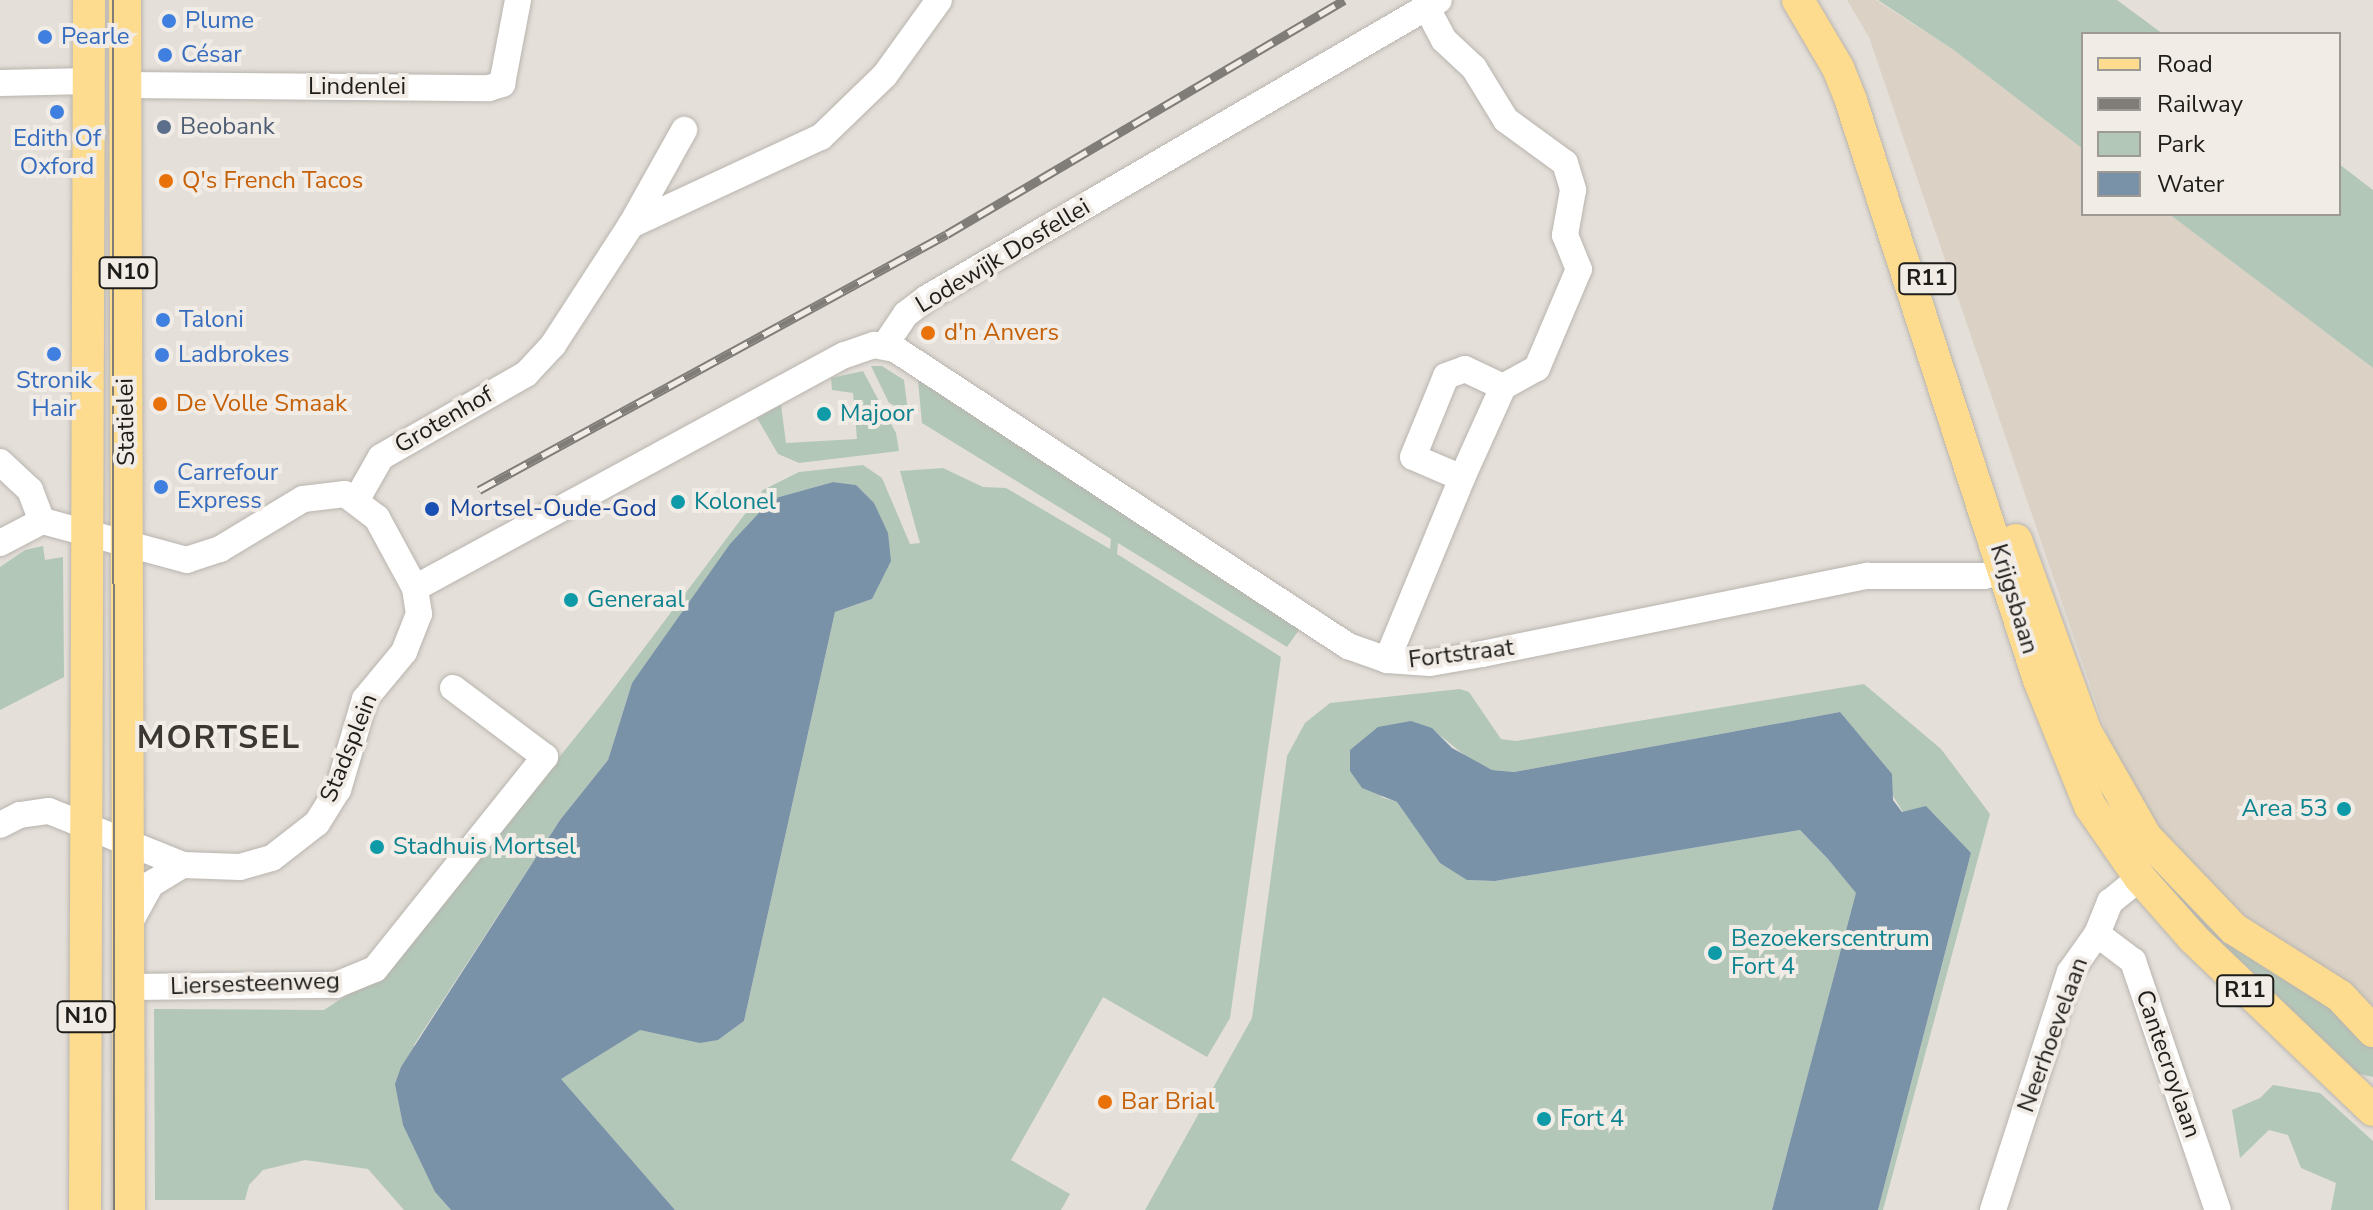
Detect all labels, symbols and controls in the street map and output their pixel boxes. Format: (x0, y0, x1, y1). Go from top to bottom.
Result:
place label: Plume (185, 7, 254, 35)
marker: Plume (160, 12, 178, 30)
place label: Pearle (61, 23, 129, 51)
marker: Pearle (36, 28, 54, 46)
legend (2081, 32, 2341, 216)
place label: César (181, 41, 242, 69)
marker: César (156, 46, 174, 64)
text: Road (2157, 48, 2213, 80)
street label: Lindenlei (308, 73, 406, 101)
text: Railway (2157, 88, 2243, 120)
marker: Edith Of Oxford (48, 103, 66, 121)
place label: Beobank (180, 113, 275, 141)
marker: Beobank (155, 118, 173, 136)
place label: Edith Of Oxford (13, 125, 101, 181)
text: Park (2157, 128, 2205, 160)
place label: Q's French Tacos (182, 167, 363, 195)
text: Water (2157, 168, 2224, 200)
marker: Q's French Tacos (157, 172, 175, 190)
street label: Lodewijk Dosfellei (911, 193, 1095, 319)
road number: N10 (98, 255, 158, 291)
road number: R11 (1897, 261, 1957, 297)
place label: Taloni (179, 306, 244, 334)
marker: Taloni (154, 311, 172, 329)
place label: d'n Anvers (944, 319, 1059, 347)
marker: d'n Anvers (919, 324, 937, 342)
place label: Ladbrokes (178, 341, 290, 369)
marker: Stronik Hair (45, 345, 63, 363)
marker: Ladbrokes (153, 346, 171, 364)
place label: Stronik Hair (16, 367, 92, 423)
street label: Statielei (111, 378, 141, 466)
street label: Grotenhof (390, 380, 498, 460)
place label: De Volle Smaak (176, 390, 347, 418)
marker: De Volle Smaak (151, 395, 169, 413)
place label: Majoor (840, 400, 914, 428)
marker: Majoor (815, 405, 833, 423)
place label: Carrefour Express (177, 459, 278, 515)
marker: Carrefour Express (152, 478, 170, 496)
place label: Kolonel (694, 488, 776, 516)
marker: Kolonel (669, 493, 687, 511)
place label: Mortsel-Oude-God (450, 495, 657, 523)
marker: Mortsel-Oude-God (421, 498, 443, 520)
street label: Krijgsbaan (1984, 541, 2044, 657)
place label: Generaal (587, 586, 685, 614)
marker: Generaal (562, 591, 580, 609)
street label: Fortstraat (1407, 633, 1515, 675)
street label: Stadsplein (314, 690, 384, 806)
district label: MORTSEL (137, 719, 301, 757)
place label: Area 53 (2242, 795, 2328, 823)
marker: Area 53 (2335, 800, 2353, 818)
place label: Stadhuis Mortsel (393, 833, 576, 861)
marker: Stadhuis Mortsel (368, 838, 386, 856)
place label: Bezoekerscentrum Fort 4 (1731, 925, 1930, 981)
marker: Bezoekerscentrum Fort 4 (1706, 944, 1724, 962)
street label: Neerhoevelaan (2012, 954, 2094, 1116)
street label: Liersesteenweg (170, 967, 340, 1001)
road number: R11 (2215, 973, 2275, 1009)
street label: Cantecroylaan (2129, 986, 2207, 1142)
road number: N10 (56, 999, 116, 1035)
place label: Bar Brial (1121, 1088, 1215, 1116)
marker: Bar Brial (1096, 1093, 1114, 1111)
place label: Fort 4 (1560, 1105, 1624, 1133)
marker: Fort 4 (1535, 1110, 1553, 1128)

